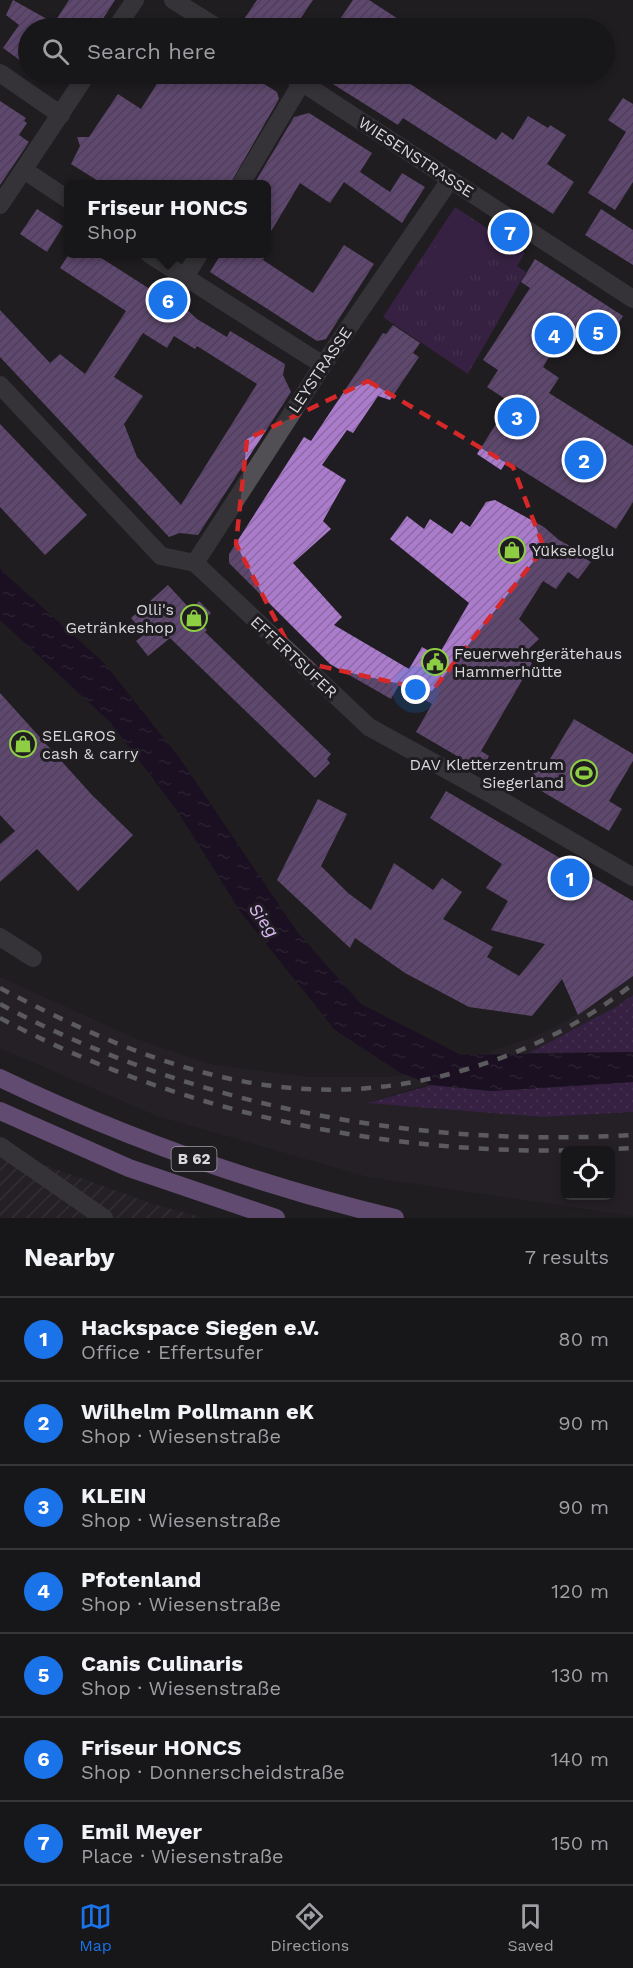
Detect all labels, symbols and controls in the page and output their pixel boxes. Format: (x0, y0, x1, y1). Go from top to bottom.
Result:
search box (18, 18, 615, 84)
icon: search (39, 35, 72, 68)
text: Search here (87, 39, 216, 64)
street label: WIESENSTRASSE (355, 113, 477, 201)
popup (64, 180, 271, 258)
text: Friseur HONCS (87, 195, 248, 220)
pin: 7 (490, 210, 530, 254)
text: Shop (87, 220, 137, 244)
pin: 6 (148, 278, 188, 322)
pin: 5 (578, 310, 618, 354)
pin: 4 (534, 312, 574, 358)
street label: LEYSTRASSE (284, 323, 356, 417)
pin: 3 (498, 394, 536, 440)
pin: 2 (564, 438, 604, 482)
shop icon: Yükseloglu (497, 535, 527, 565)
place label: Yükseloglu (532, 541, 615, 560)
place label: Olli's Getränkeshop (65, 600, 174, 637)
shop icon: Olli's Getränkeshop (179, 603, 209, 633)
street label: EFFERTSUFER (247, 612, 341, 702)
place label: Feuerwehrgerätehaus Hammerhütte (454, 644, 622, 681)
public building icon: Feuerwehrgerätehaus Hammerhütte (420, 647, 450, 677)
your location (401, 675, 430, 704)
place label: SELGROS cash & carry (42, 726, 139, 763)
shop icon: SELGROS cash & carry (8, 729, 38, 759)
place label: DAV Kletterzentrum Siegerland (410, 755, 564, 792)
sports icon: DAV Kletterzentrum Siegerland (569, 758, 599, 788)
pin: 1 (550, 856, 590, 900)
water label: Sieg (245, 899, 283, 941)
map controls (561, 1146, 615, 1200)
button: locate (561, 1146, 615, 1200)
road number: B 62 (172, 1147, 216, 1171)
text: Nearby (24, 1242, 115, 1272)
text: 7 results (525, 1245, 609, 1269)
text: Hackspace Siegen e.V. (81, 1315, 319, 1340)
text: 1 (39, 1327, 48, 1351)
text: 80 m (558, 1327, 609, 1351)
text: Office · Effertsufer (81, 1340, 263, 1364)
text: Wilhelm Pollmann eK (81, 1399, 314, 1424)
text: 2 (38, 1411, 49, 1435)
text: 90 m (558, 1411, 609, 1435)
text: Shop · Wiesenstraße (81, 1424, 281, 1448)
text: KLEIN (81, 1483, 147, 1508)
text: 3 (38, 1495, 49, 1519)
text: 90 m (558, 1495, 609, 1519)
text: Shop · Wiesenstraße (81, 1508, 281, 1532)
text: Pfotenland (81, 1567, 201, 1592)
text: 4 (37, 1579, 50, 1603)
text: 120 m (551, 1579, 609, 1603)
text: Shop · Wiesenstraße (81, 1592, 281, 1616)
text: Canis Culinaris (81, 1651, 243, 1676)
text: 5 (38, 1663, 49, 1687)
text: 130 m (551, 1663, 609, 1687)
text: Shop · Wiesenstraße (81, 1676, 281, 1700)
text: Friseur HONCS (81, 1735, 241, 1760)
text: 6 (37, 1747, 50, 1771)
text: 140 m (551, 1747, 609, 1771)
text: Shop · Donnerscheidstraße (81, 1760, 345, 1784)
text: Emil Meyer (81, 1819, 202, 1844)
text: 7 (37, 1831, 50, 1855)
text: 150 m (551, 1831, 609, 1855)
text: Place · Wiesenstraße (81, 1844, 284, 1868)
tab: Map (79, 1900, 112, 1955)
tab: Directions (270, 1900, 349, 1955)
tab: Saved (507, 1900, 554, 1955)

